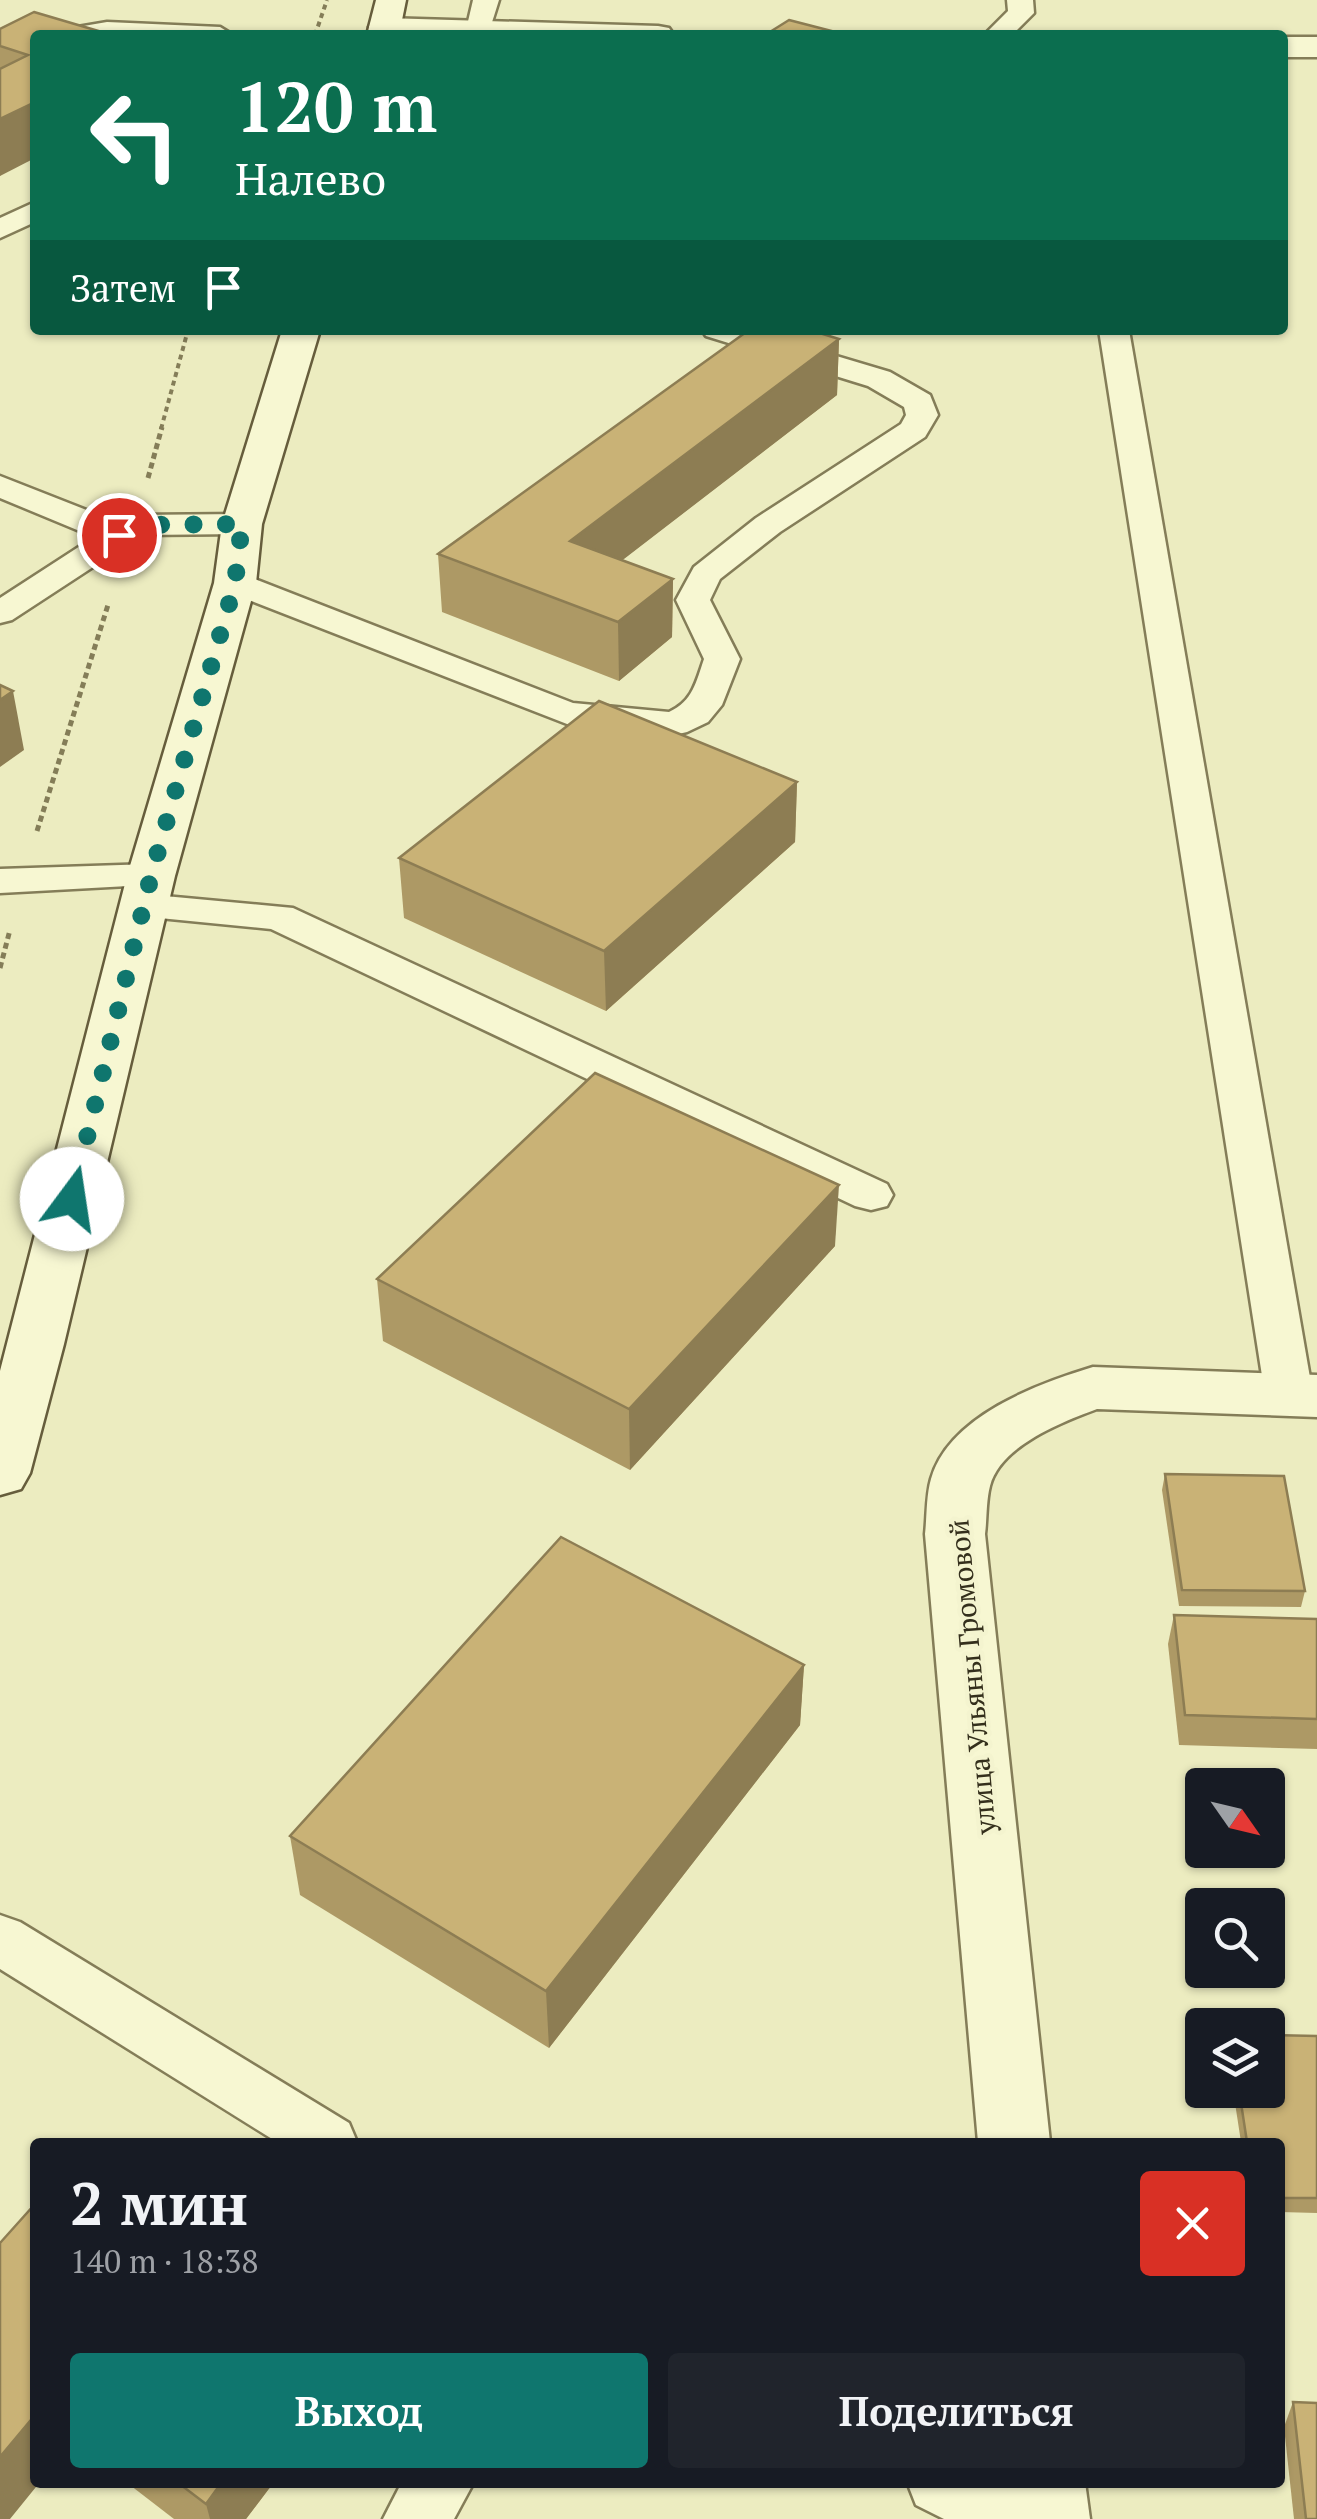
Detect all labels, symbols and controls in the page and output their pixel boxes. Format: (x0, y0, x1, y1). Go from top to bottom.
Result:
text: 120 m (235, 59, 437, 152)
icon: left (70, 70, 200, 200)
text: Налево (235, 148, 386, 208)
icon: arrive (196, 260, 251, 315)
text: Затем (70, 263, 176, 313)
pin (77, 493, 162, 578)
icon: arrive (92, 508, 147, 563)
position arrow (20, 1147, 124, 1251)
street label: улица Ульяны Громовой (939, 1518, 1004, 1837)
north arrow (1185, 1768, 1285, 1868)
map controls (1185, 1768, 1285, 2108)
button: search (1185, 1888, 1285, 1988)
button: layers (1185, 2008, 1285, 2108)
text: 2 мин (70, 2163, 248, 2242)
button: close (1140, 2171, 1245, 2276)
text: 140 m · 18:38 (70, 2240, 258, 2282)
button: Выход (70, 2353, 648, 2468)
button: Поделиться (668, 2353, 1245, 2468)

